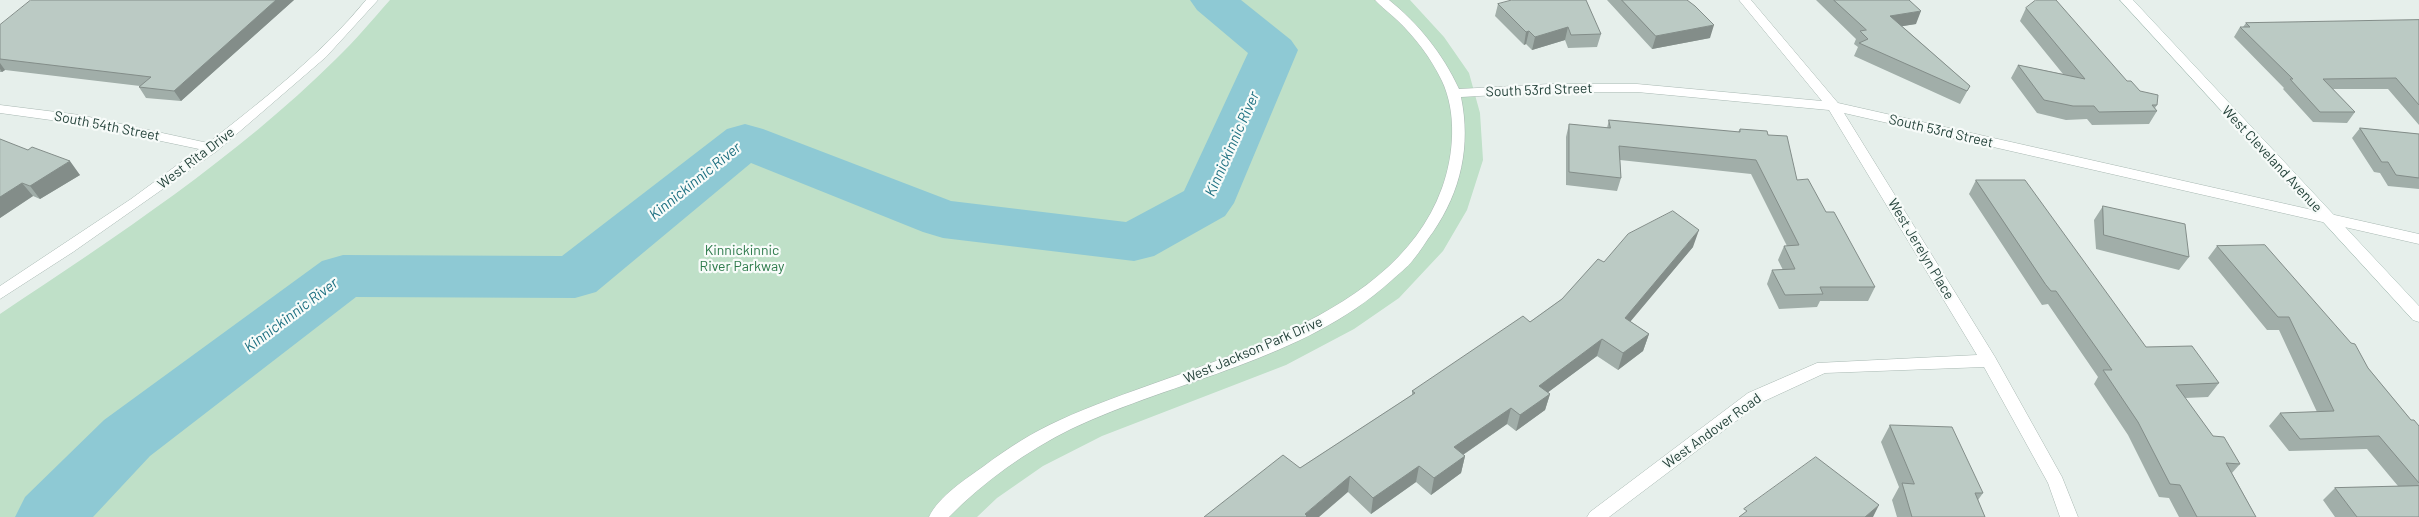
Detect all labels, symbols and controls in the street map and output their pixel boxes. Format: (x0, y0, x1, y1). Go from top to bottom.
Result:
street label: South 53rd Street (1485, 80, 1593, 100)
water label: Kinnickinnic River (1201, 89, 1263, 199)
street label: West Cleveland Avenue (2218, 102, 2326, 216)
street label: South 54th Street (53, 108, 161, 144)
street label: South 53rd Street (1887, 111, 1995, 151)
street label: West Rita Drive (154, 124, 238, 192)
water label: Kinnickinnic River (646, 139, 744, 223)
street label: West Jerelyn Place (1884, 195, 1958, 303)
park label: Kinnickinnic River Parkway (700, 242, 784, 274)
water label: Kinnickinnic River (241, 274, 341, 356)
street label: West Jackson Park Drive (1181, 313, 1325, 387)
street label: West Andover Road (1660, 390, 1764, 472)

